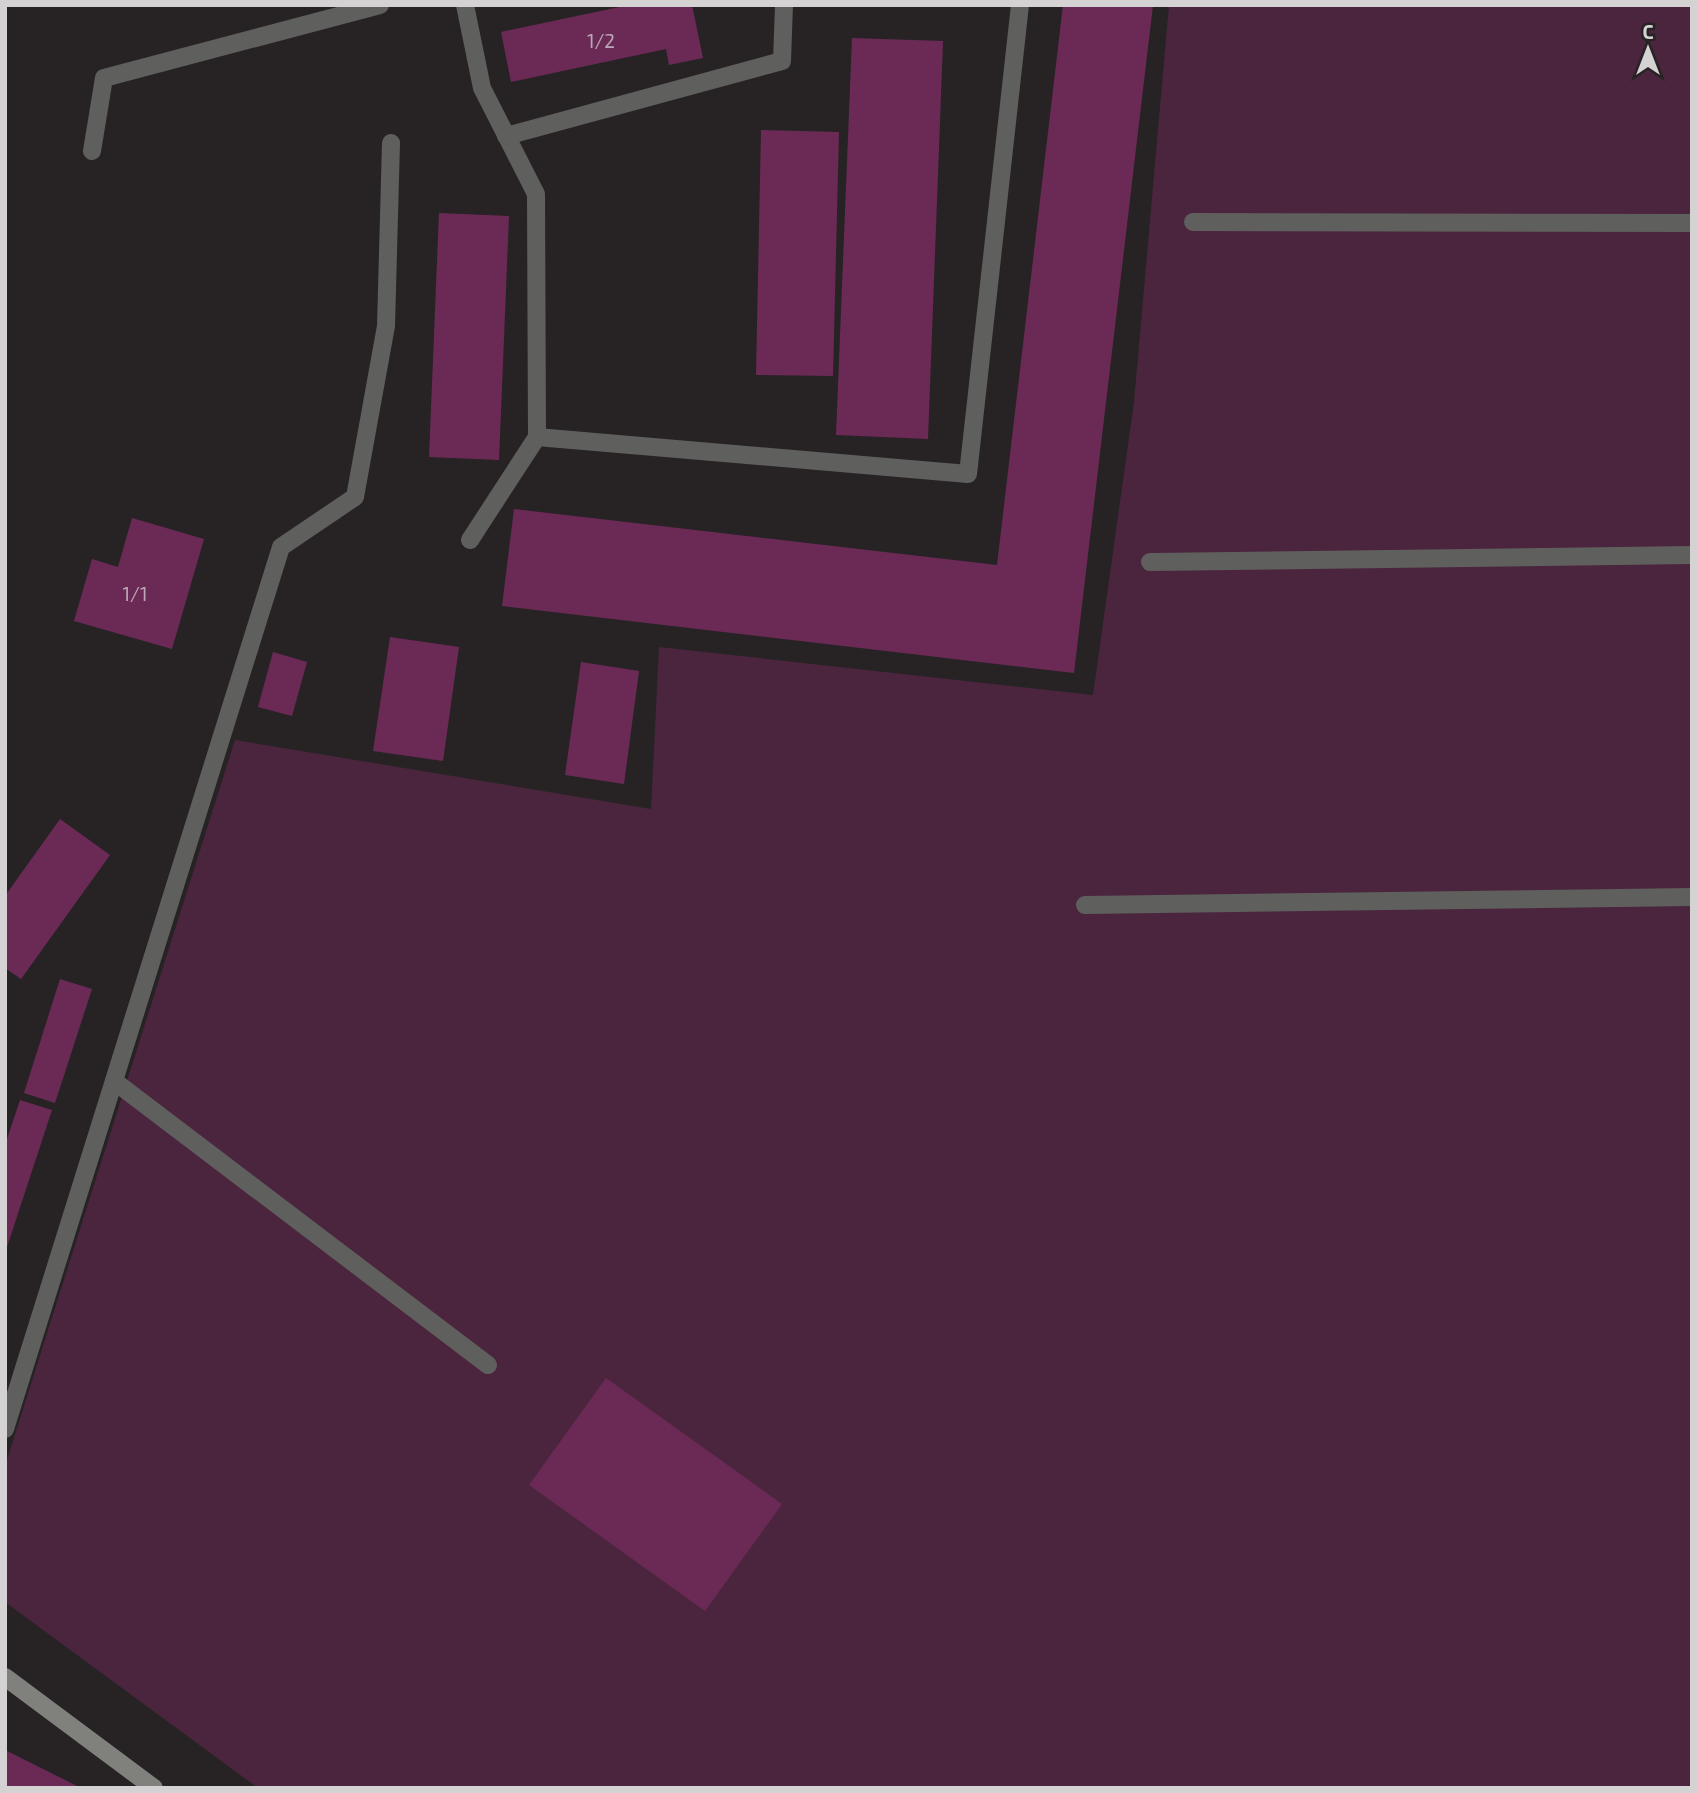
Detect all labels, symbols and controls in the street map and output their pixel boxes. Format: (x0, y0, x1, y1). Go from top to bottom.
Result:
north arrow (1613, 14, 1683, 84)
text: С (1642, 20, 1654, 43)
house number: 1/2 (587, 29, 615, 52)
house number: 1/1 (123, 582, 147, 605)

